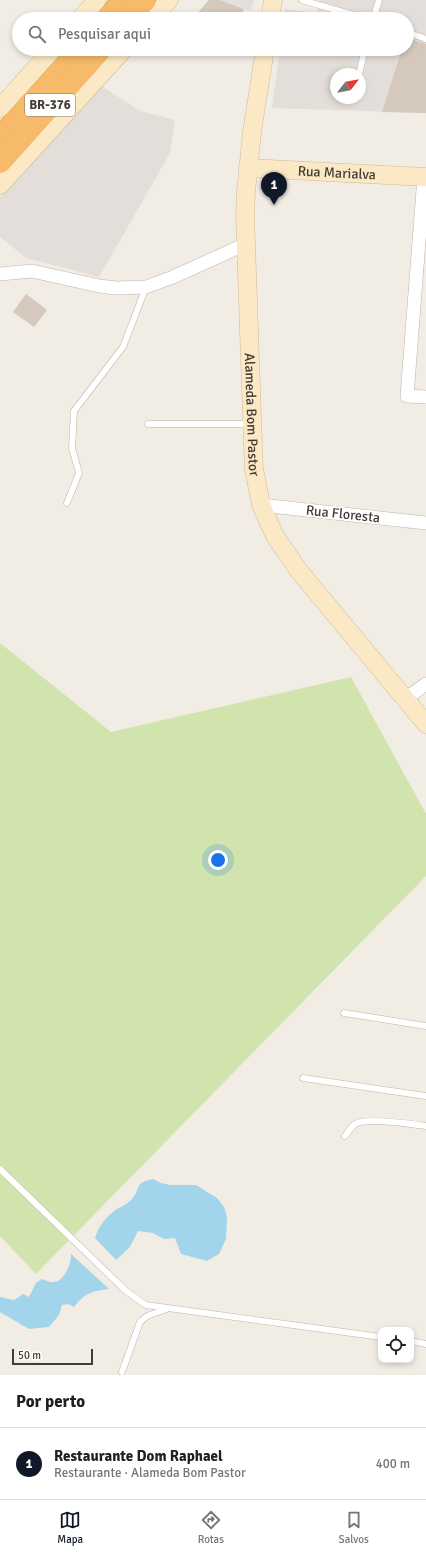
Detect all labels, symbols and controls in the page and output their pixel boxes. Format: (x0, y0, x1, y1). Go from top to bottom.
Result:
search box (12, 12, 414, 56)
icon: search (26, 23, 48, 45)
text: Pesquisar aqui (58, 25, 151, 43)
north arrow (330, 68, 366, 104)
road number: BR-376 (25, 94, 75, 116)
street label: Rua Marialva (297, 162, 376, 183)
pin: 1 (261, 172, 287, 205)
street label: Alameda Bom Pastor (241, 352, 264, 479)
street label: Rua Floresta (305, 502, 381, 526)
your location (208, 850, 228, 870)
map controls (378, 1327, 414, 1363)
button: locate (378, 1327, 414, 1363)
scale bar (12, 1347, 93, 1366)
text: 50 m (18, 1349, 41, 1362)
text: Por perto (16, 1391, 85, 1412)
text: Restaurante Dom Raphael (54, 1447, 223, 1465)
text: 1 (25, 1456, 33, 1472)
text: 400 m (376, 1456, 410, 1472)
text: Restaurante · Alameda Bom Pastor (54, 1465, 246, 1481)
tab: Mapa (57, 1509, 83, 1546)
tab: Rotas (198, 1509, 224, 1546)
tab: Salvos (339, 1509, 369, 1546)

